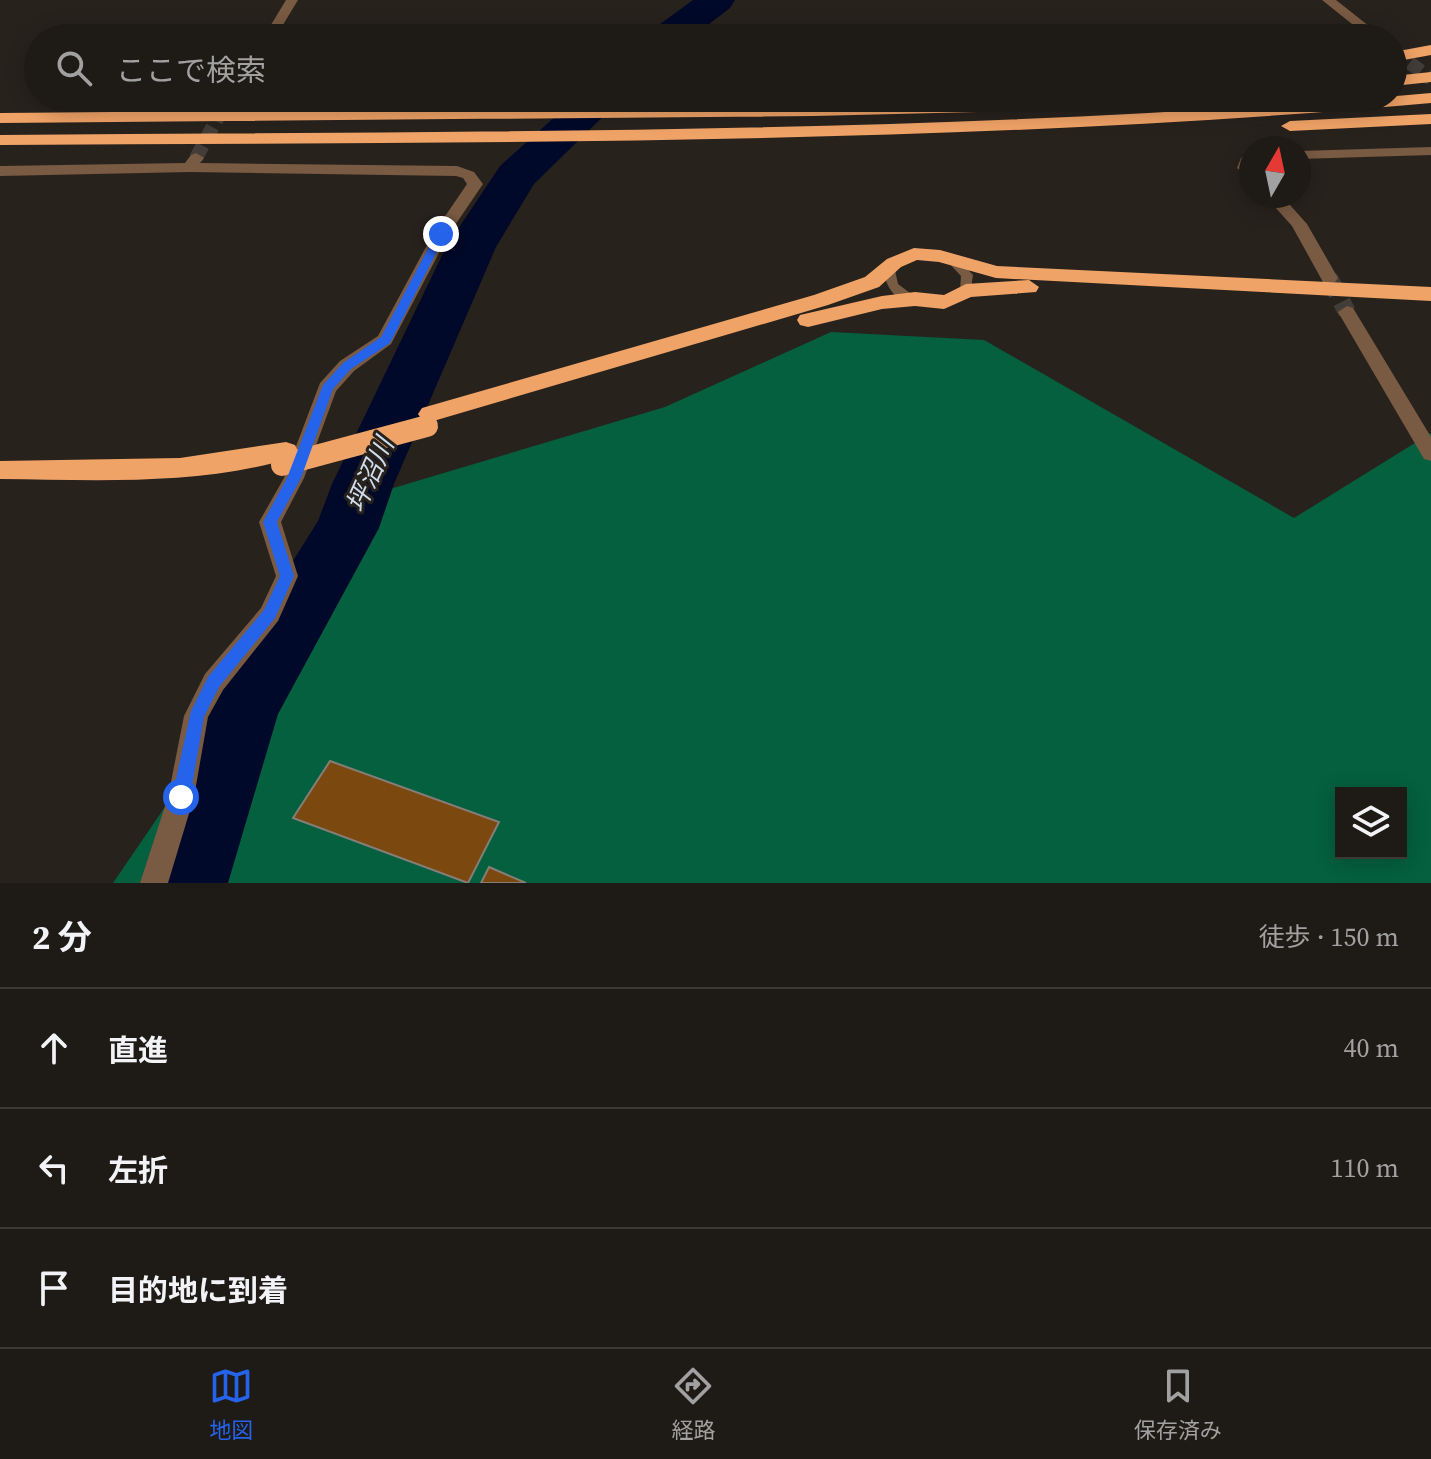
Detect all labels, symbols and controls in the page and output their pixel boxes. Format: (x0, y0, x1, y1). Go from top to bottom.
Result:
search box (24, 24, 1407, 112)
icon: search (52, 46, 96, 90)
text: ここで検索 (116, 50, 266, 91)
north arrow (1239, 136, 1311, 208)
route end (423, 216, 459, 252)
water label: 坪沼川 (338, 429, 404, 518)
route start (163, 779, 199, 815)
map controls (1335, 787, 1407, 859)
button: layers (1335, 787, 1407, 859)
text: 2 分 (32, 914, 92, 960)
text: 徒歩 · 150 m (1259, 919, 1399, 955)
icon: ahead (32, 1026, 76, 1070)
text: 直進 (108, 1030, 168, 1071)
text: 40 m (1344, 1030, 1399, 1066)
icon: left (32, 1146, 76, 1190)
text: 左折 (108, 1150, 168, 1191)
text: 110 m (1331, 1150, 1399, 1186)
icon: arrive (32, 1266, 76, 1310)
text: 目的地に到着 (108, 1270, 288, 1311)
tab: 地図 (209, 1364, 253, 1445)
tab: 経路 (671, 1364, 716, 1445)
tab: 保存済み (1134, 1364, 1222, 1445)

